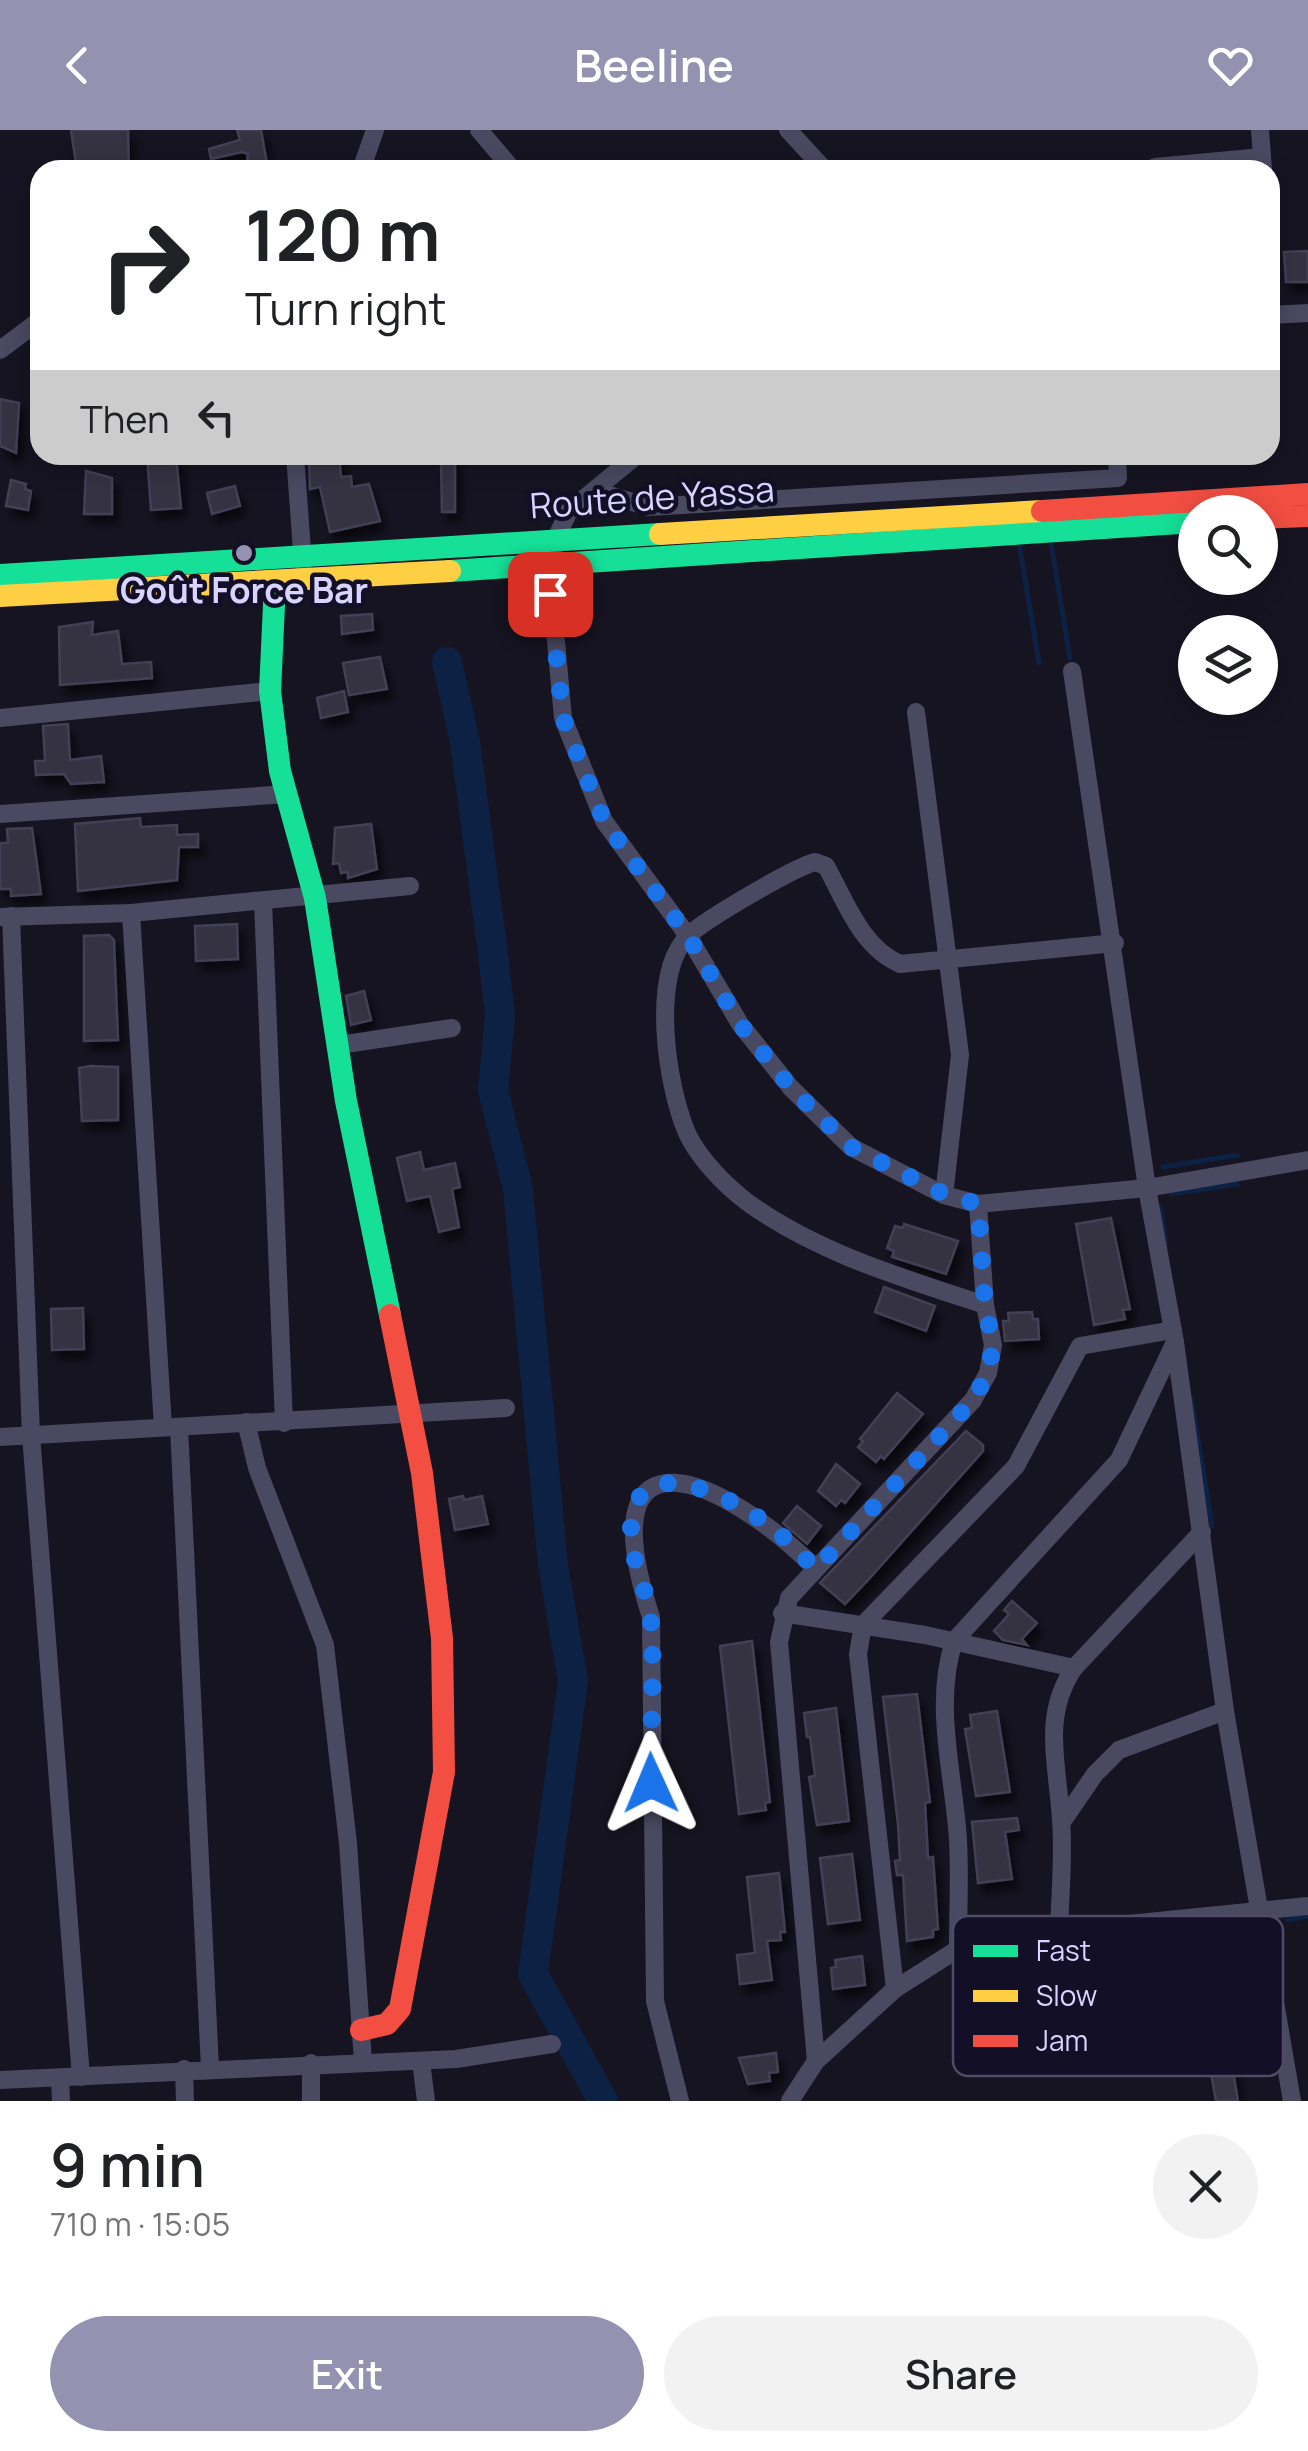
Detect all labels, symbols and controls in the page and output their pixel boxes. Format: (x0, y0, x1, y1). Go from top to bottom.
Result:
text: Beeline (574, 34, 734, 96)
icon: back (50, 38, 105, 93)
icon: heart (1203, 38, 1258, 93)
text: 120 m (245, 186, 440, 282)
icon: right (80, 200, 210, 330)
text: Turn right (245, 277, 446, 339)
icon: left (189, 390, 244, 445)
text: Then (80, 392, 169, 444)
street label: Route de Yassa (528, 465, 776, 529)
map controls (1178, 495, 1278, 715)
button: search (1178, 495, 1278, 595)
marker: Goût Force Bar (233, 542, 255, 564)
pin (508, 552, 593, 637)
place label: Goût Force Bar (120, 566, 368, 614)
icon: arrive (523, 567, 578, 622)
button: layers (1178, 615, 1278, 715)
position arrow (599, 1731, 703, 1835)
legend (953, 1916, 1283, 2076)
text: Fast (1036, 1931, 1091, 1969)
text: Slow (1036, 1976, 1097, 2014)
text: Jam (1036, 2021, 1088, 2059)
text: 9 min (50, 2123, 205, 2205)
button: close (1153, 2134, 1258, 2239)
text: 710 m · 15:05 (50, 2202, 230, 2246)
button: Exit (50, 2316, 644, 2431)
button: Share (664, 2316, 1258, 2431)

